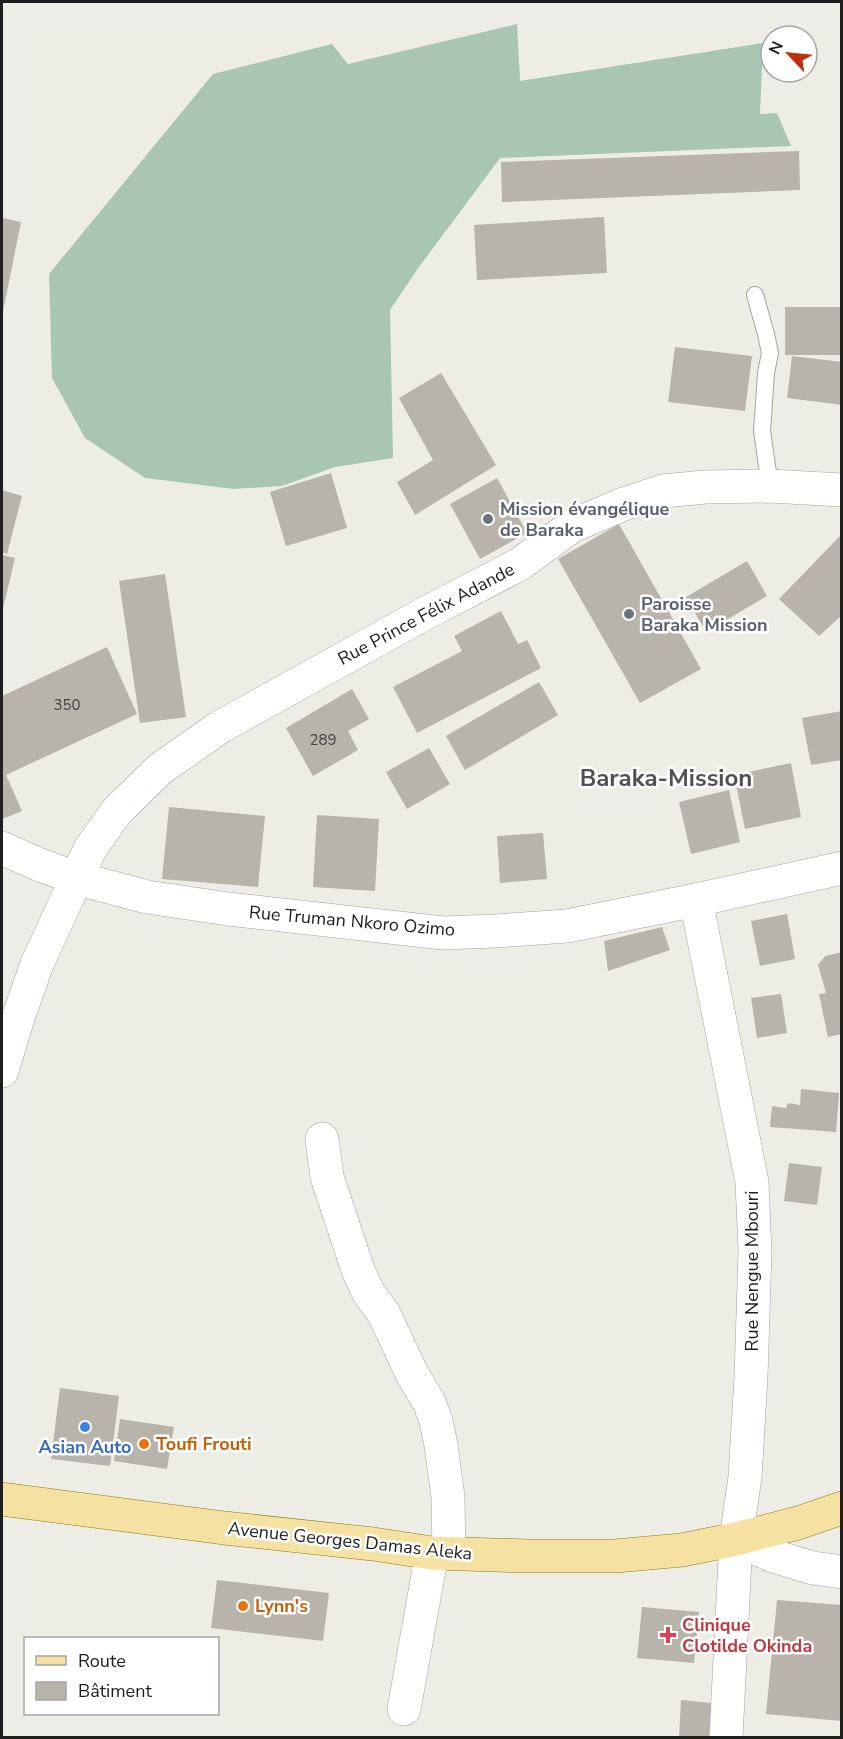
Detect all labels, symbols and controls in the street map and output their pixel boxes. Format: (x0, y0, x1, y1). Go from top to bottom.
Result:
north arrow (759, 24, 819, 84)
text: N (764, 38, 789, 58)
place label: Mission évangélique de Baraka (500, 497, 670, 542)
marker: Mission évangélique de Baraka (481, 512, 495, 526)
street label: Rue Prince Félix Adande (333, 557, 519, 671)
place label: Paroisse Baraka Mission (641, 592, 768, 637)
marker: Paroisse Baraka Mission (622, 607, 636, 621)
house number: 350 (53, 695, 81, 715)
house number: 289 (309, 730, 337, 750)
district label: Baraka-Mission (580, 762, 752, 794)
street label: Rue Truman Nkoro Ozimo (248, 900, 456, 942)
street label: Rue Nengue Mbouri (740, 1191, 764, 1351)
marker: Asian Auto (78, 1420, 92, 1434)
place label: Toufi Frouti (156, 1432, 252, 1456)
place label: Asian Auto (39, 1435, 131, 1459)
marker: Toufi Frouti (137, 1437, 151, 1451)
street label: Avenue Georges Damas Aleka (227, 1516, 473, 1566)
place label: Lynn's (255, 1594, 308, 1618)
marker: Lynn's (236, 1599, 250, 1613)
place label: Clinique Clotilde Okinda (682, 1613, 812, 1658)
marker: Clinique Clotilde Okinda (659, 1626, 677, 1644)
legend (24, 1637, 219, 1715)
text: Route (78, 1649, 126, 1673)
text: Bâtiment (78, 1679, 152, 1703)

